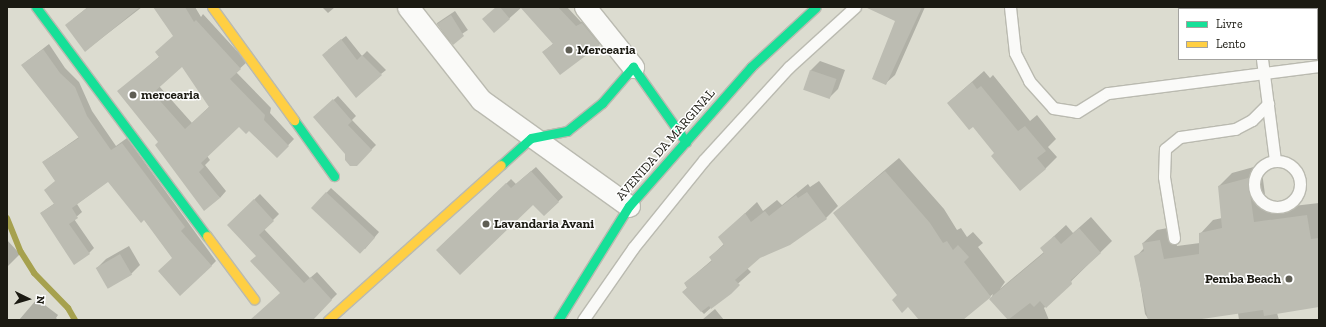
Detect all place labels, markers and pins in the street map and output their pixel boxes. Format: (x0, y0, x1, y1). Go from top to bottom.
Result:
place label: Mercearia (577, 42, 636, 58)
marker: Mercearia (564, 45, 574, 55)
place label: mercearia (141, 87, 200, 103)
marker: mercearia (128, 90, 138, 100)
place label: Lavandaria Avani (494, 216, 595, 232)
marker: Lavandaria Avani (481, 219, 491, 229)
place label: Pemba Beach (1205, 271, 1281, 287)
marker: Pemba Beach (1284, 274, 1294, 284)

